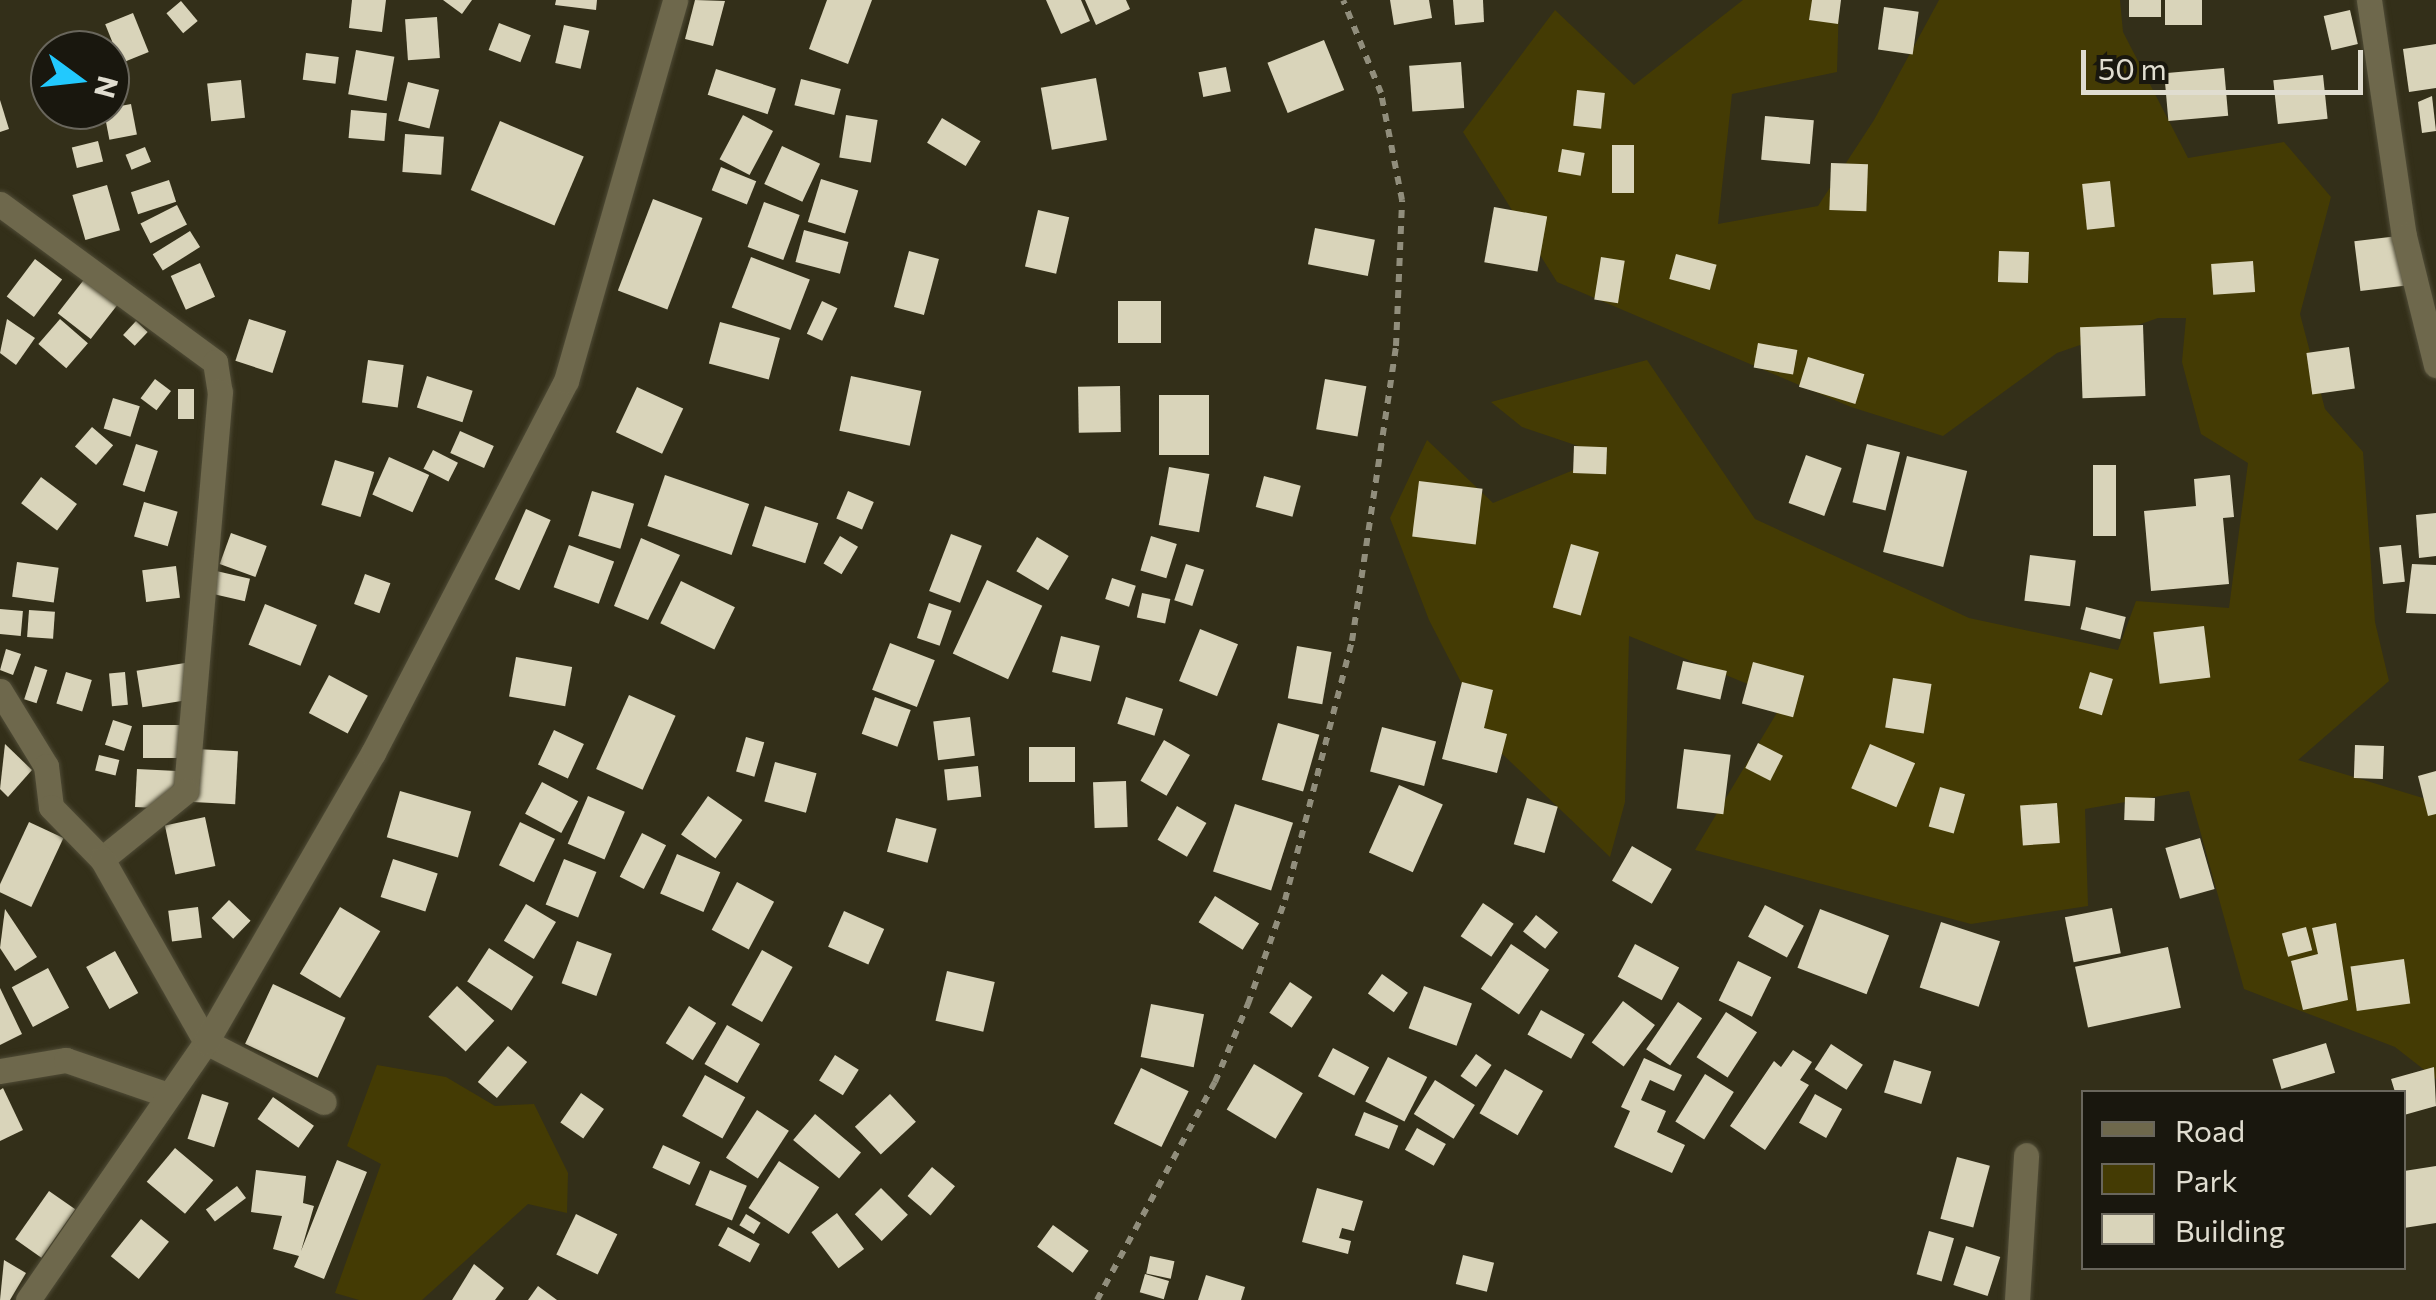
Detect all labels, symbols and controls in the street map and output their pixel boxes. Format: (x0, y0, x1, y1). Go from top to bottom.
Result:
north arrow (30, 30, 130, 130)
scale bar (2086, 30, 2368, 92)
text: 50 m (2098, 49, 2167, 86)
text: N (88, 73, 126, 102)
legend (2081, 1090, 2406, 1270)
text: Road (2175, 1111, 2245, 1148)
text: Park (2175, 1161, 2238, 1198)
text: Building (2175, 1211, 2285, 1248)

